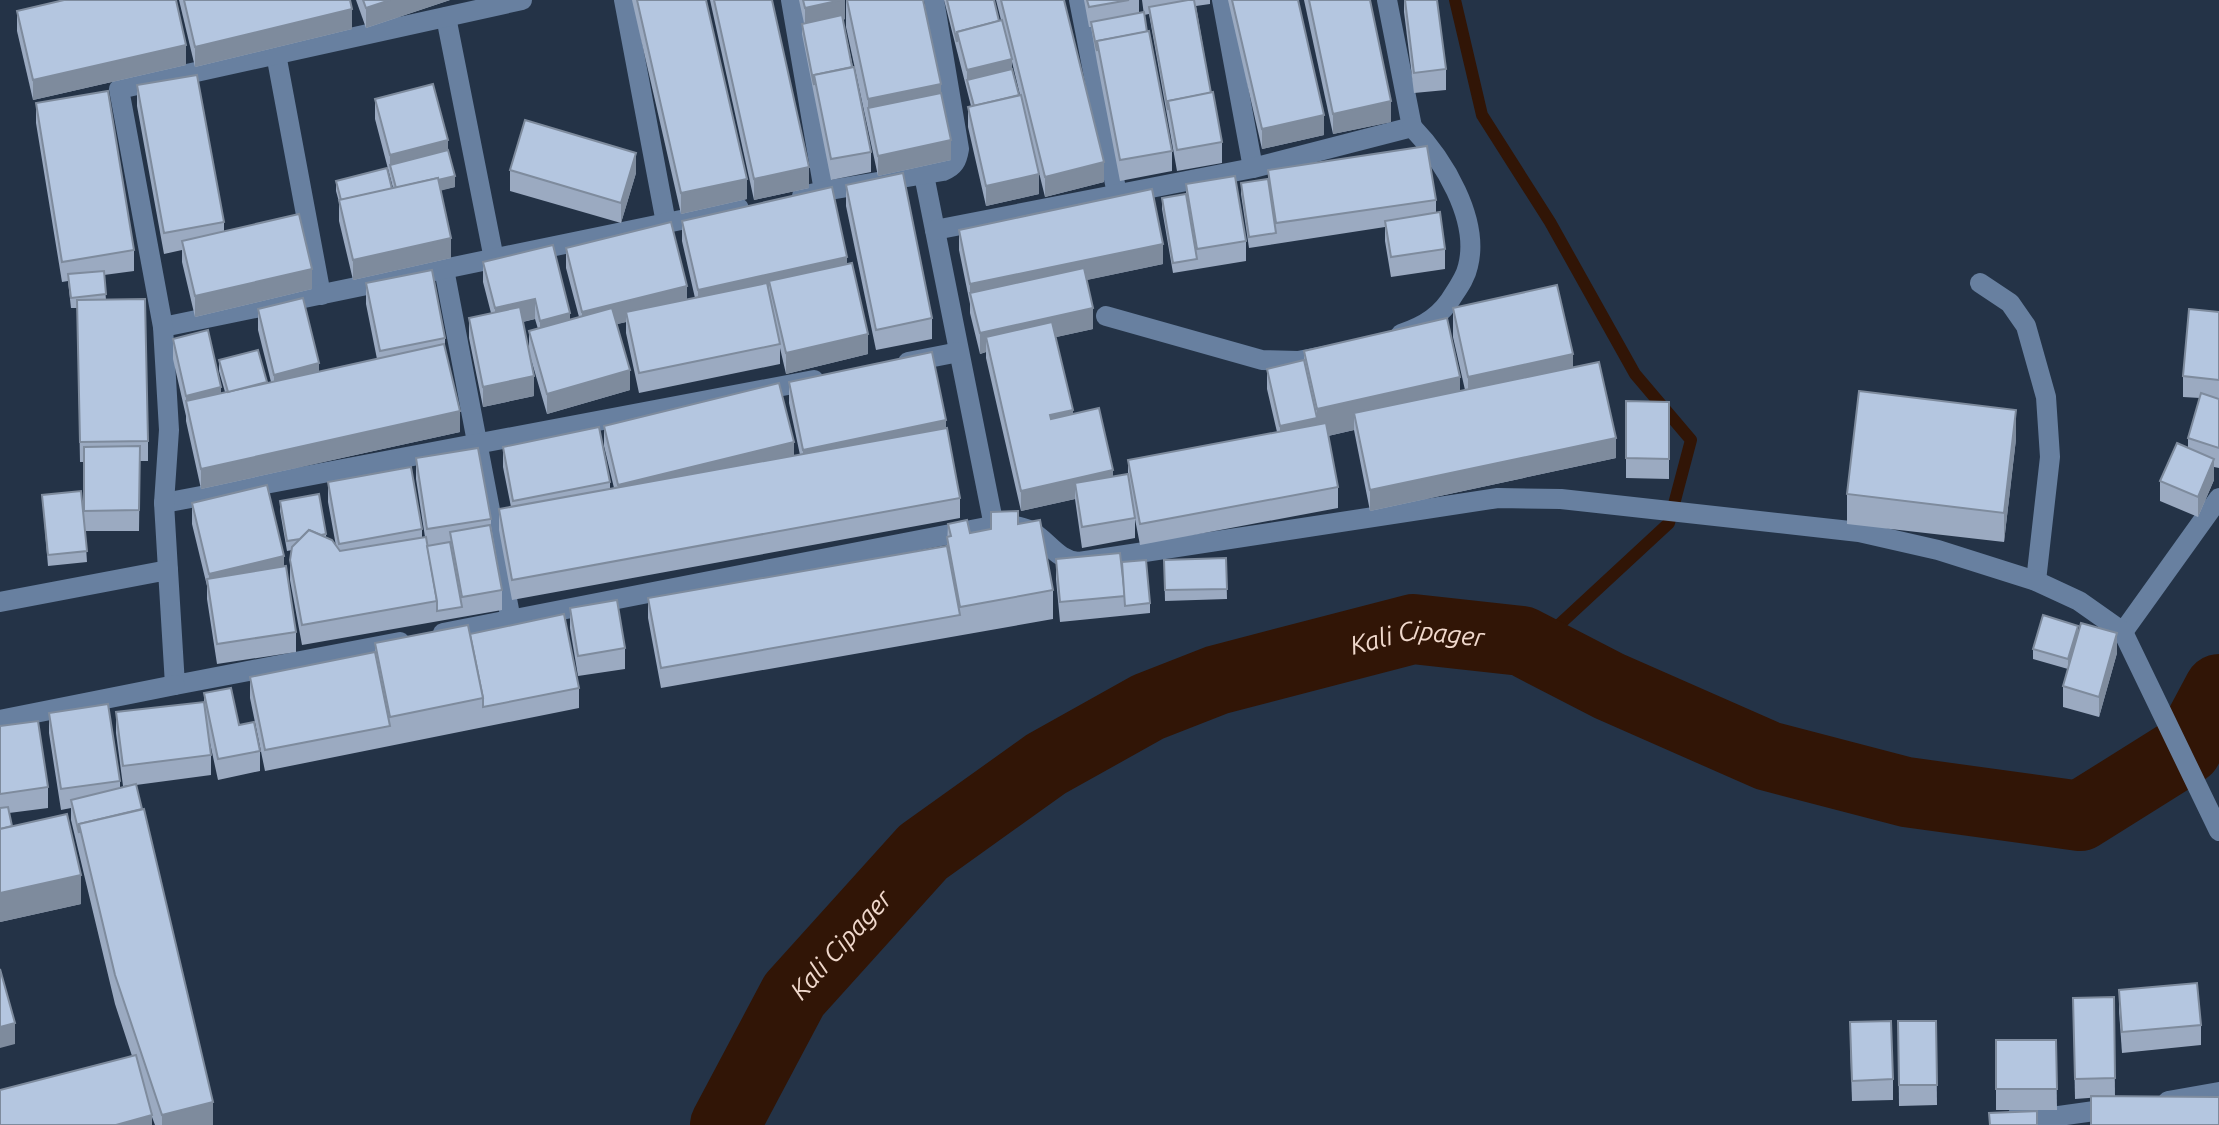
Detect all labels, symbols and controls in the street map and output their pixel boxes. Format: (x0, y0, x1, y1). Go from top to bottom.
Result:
water label: Kali Cipager (1347, 614, 1487, 659)
water label: Kali Cipager (784, 883, 897, 1004)

